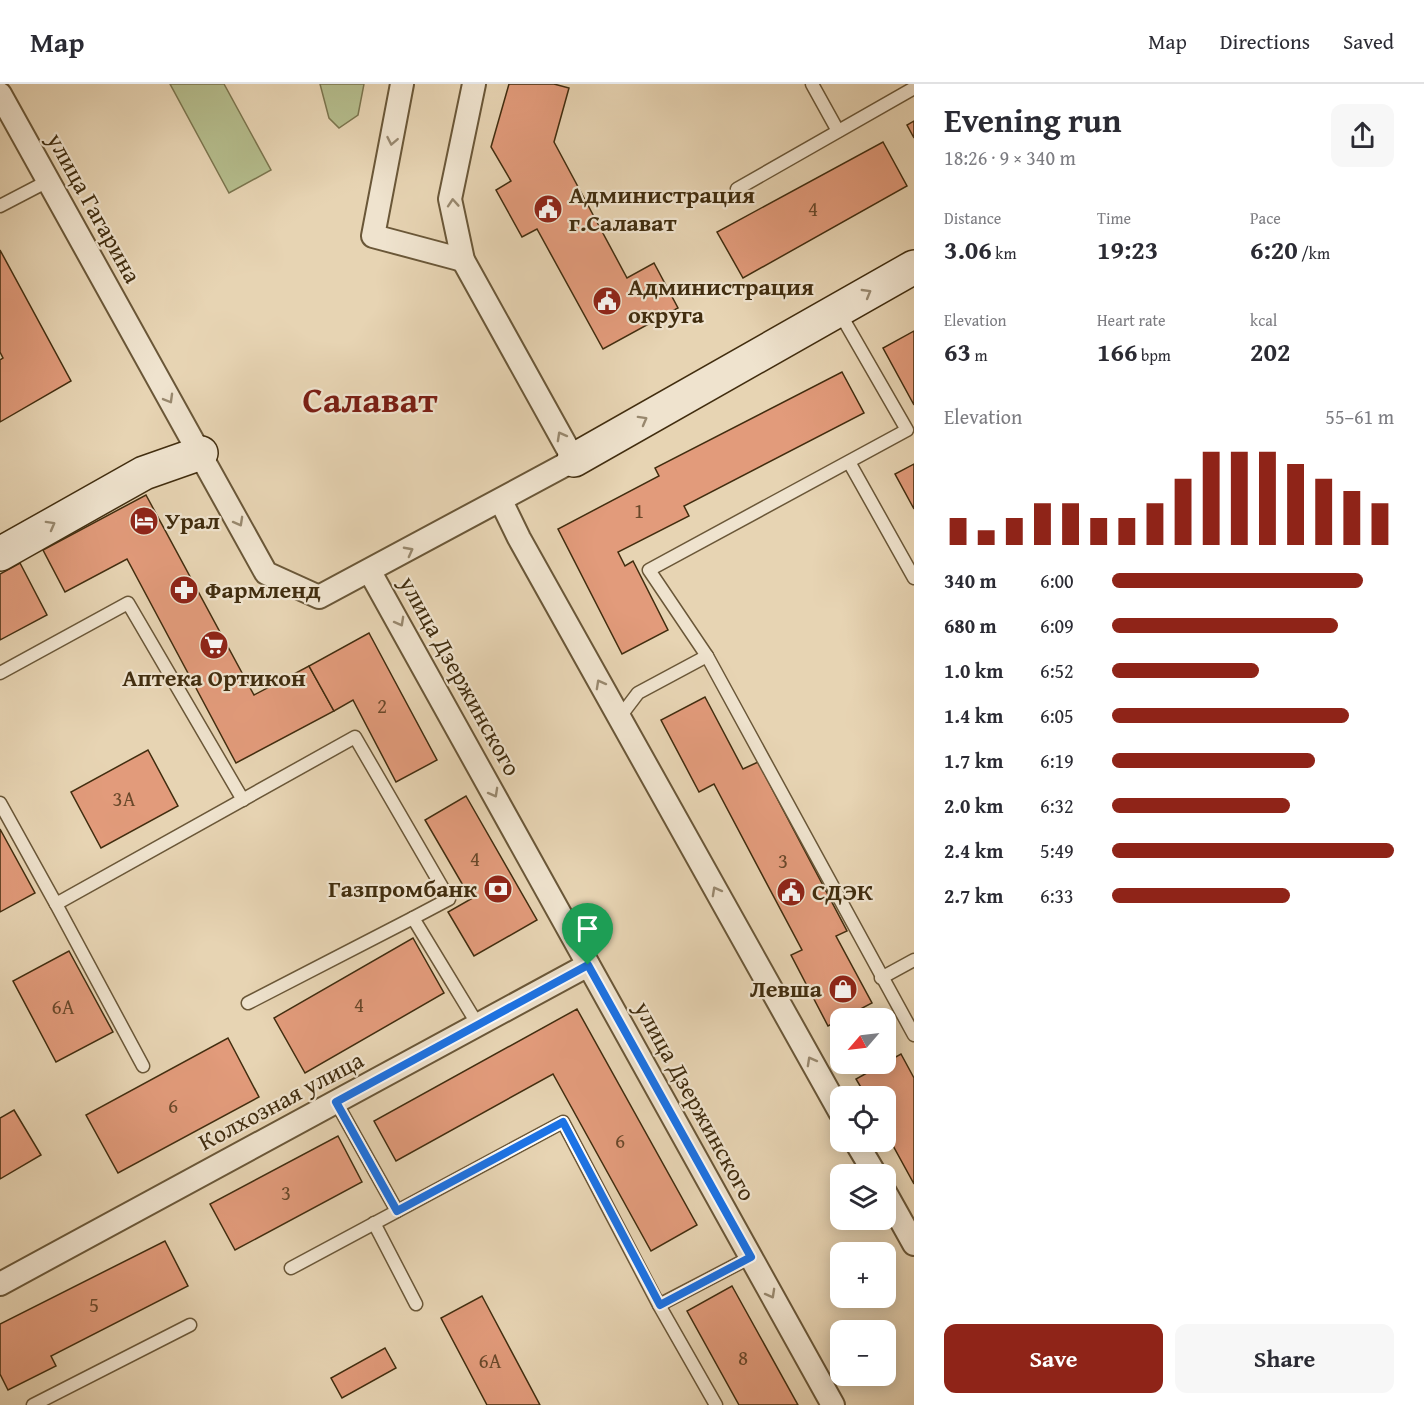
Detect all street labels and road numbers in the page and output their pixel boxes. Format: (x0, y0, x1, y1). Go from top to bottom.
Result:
street label: улица Гагарина (38, 125, 151, 290)
street label: улица Дзержинского (390, 569, 530, 782)
street label: улица Дзержинского (625, 994, 765, 1207)
street label: Колхозная улица (192, 1042, 370, 1159)

